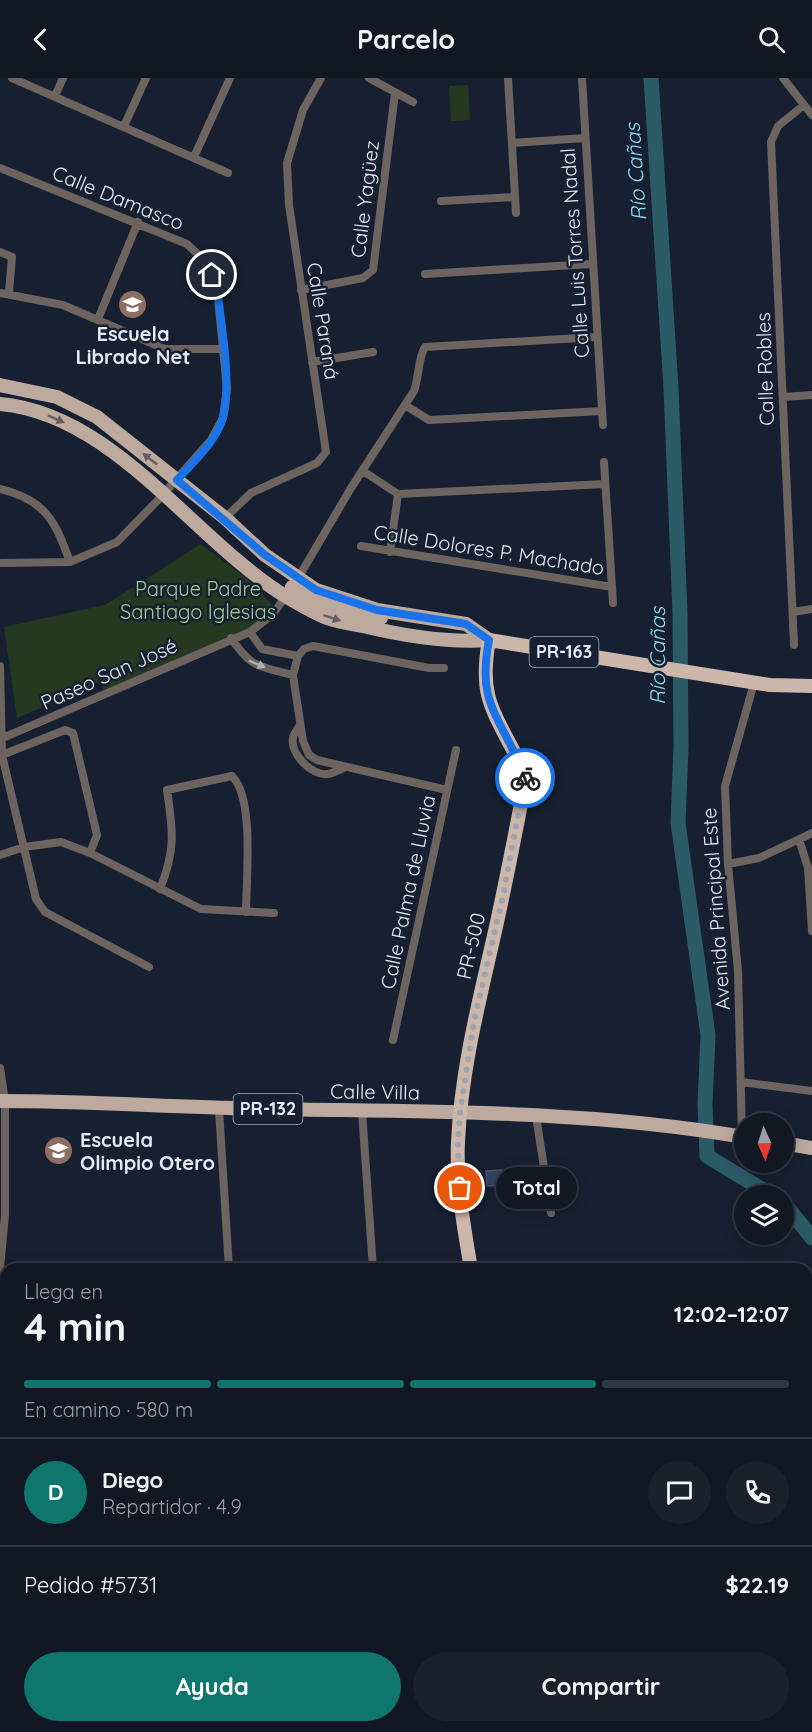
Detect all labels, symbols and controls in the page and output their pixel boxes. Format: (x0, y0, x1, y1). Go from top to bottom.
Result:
text: Parcelo (357, 22, 455, 56)
icon: back (24, 23, 57, 56)
icon: search (755, 23, 788, 56)
water label: Río Cañas (619, 121, 651, 222)
street label: Calle Yagüez (345, 139, 384, 259)
street label: Calle Luis Torres Nadal (555, 147, 594, 359)
street label: Calle Damasco (49, 160, 188, 235)
pin (186, 249, 237, 300)
icon: home (195, 258, 228, 291)
street label: Calle Paraná (302, 261, 345, 381)
school or university icon: Escuela Librado Net (117, 288, 149, 320)
street label: Calle Robles (750, 312, 779, 426)
place label: Escuela Librado Net (76, 321, 190, 369)
one-way arrow (48, 415, 65, 424)
one-way arrow (142, 452, 158, 465)
street label: Calle Dolores P. Machado (372, 519, 606, 580)
park label: Parque Padre Santiago Iglesias (120, 576, 276, 624)
water label: Río Cañas (644, 606, 670, 705)
one-way arrow (323, 614, 341, 623)
street label: Paseo San José (37, 632, 181, 715)
road number: PR-163 (530, 637, 598, 667)
one-way arrow (249, 659, 267, 669)
courier (495, 748, 555, 808)
icon: bike (509, 762, 542, 795)
street label: Calle Palma de Lluvia (375, 793, 440, 991)
street label: Avenida Principal Este (696, 807, 735, 1011)
street label: PR-500 (451, 910, 490, 982)
street label: Calle Villa (330, 1078, 420, 1105)
road number: PR-132 (234, 1094, 302, 1124)
north arrow (734, 1113, 794, 1173)
map controls (734, 1113, 794, 1245)
place label: Escuela Olimpio Otero (80, 1127, 215, 1175)
school or university icon: Escuela Olimpio Otero (43, 1135, 75, 1167)
pin (434, 1162, 485, 1213)
callout: Total (496, 1167, 577, 1209)
icon: bag (443, 1171, 476, 1204)
text: Total (512, 1175, 561, 1200)
button: layers (734, 1185, 794, 1245)
text: Llega en (24, 1279, 103, 1304)
text: 12:02–12:07 (674, 1300, 789, 1328)
text: 4 min (24, 1302, 126, 1351)
text: En camino · 580 m (24, 1397, 193, 1422)
button: chat (648, 1461, 711, 1524)
button: phone (726, 1461, 789, 1524)
text: Diego (102, 1466, 163, 1494)
text: D (48, 1478, 63, 1506)
text: Repartidor · 4.9 (102, 1494, 242, 1519)
text: Pedido #5731 (24, 1571, 157, 1599)
text: $22.19 (725, 1571, 789, 1599)
button: Ayuda (24, 1652, 401, 1721)
button: Compartir (413, 1652, 789, 1721)

